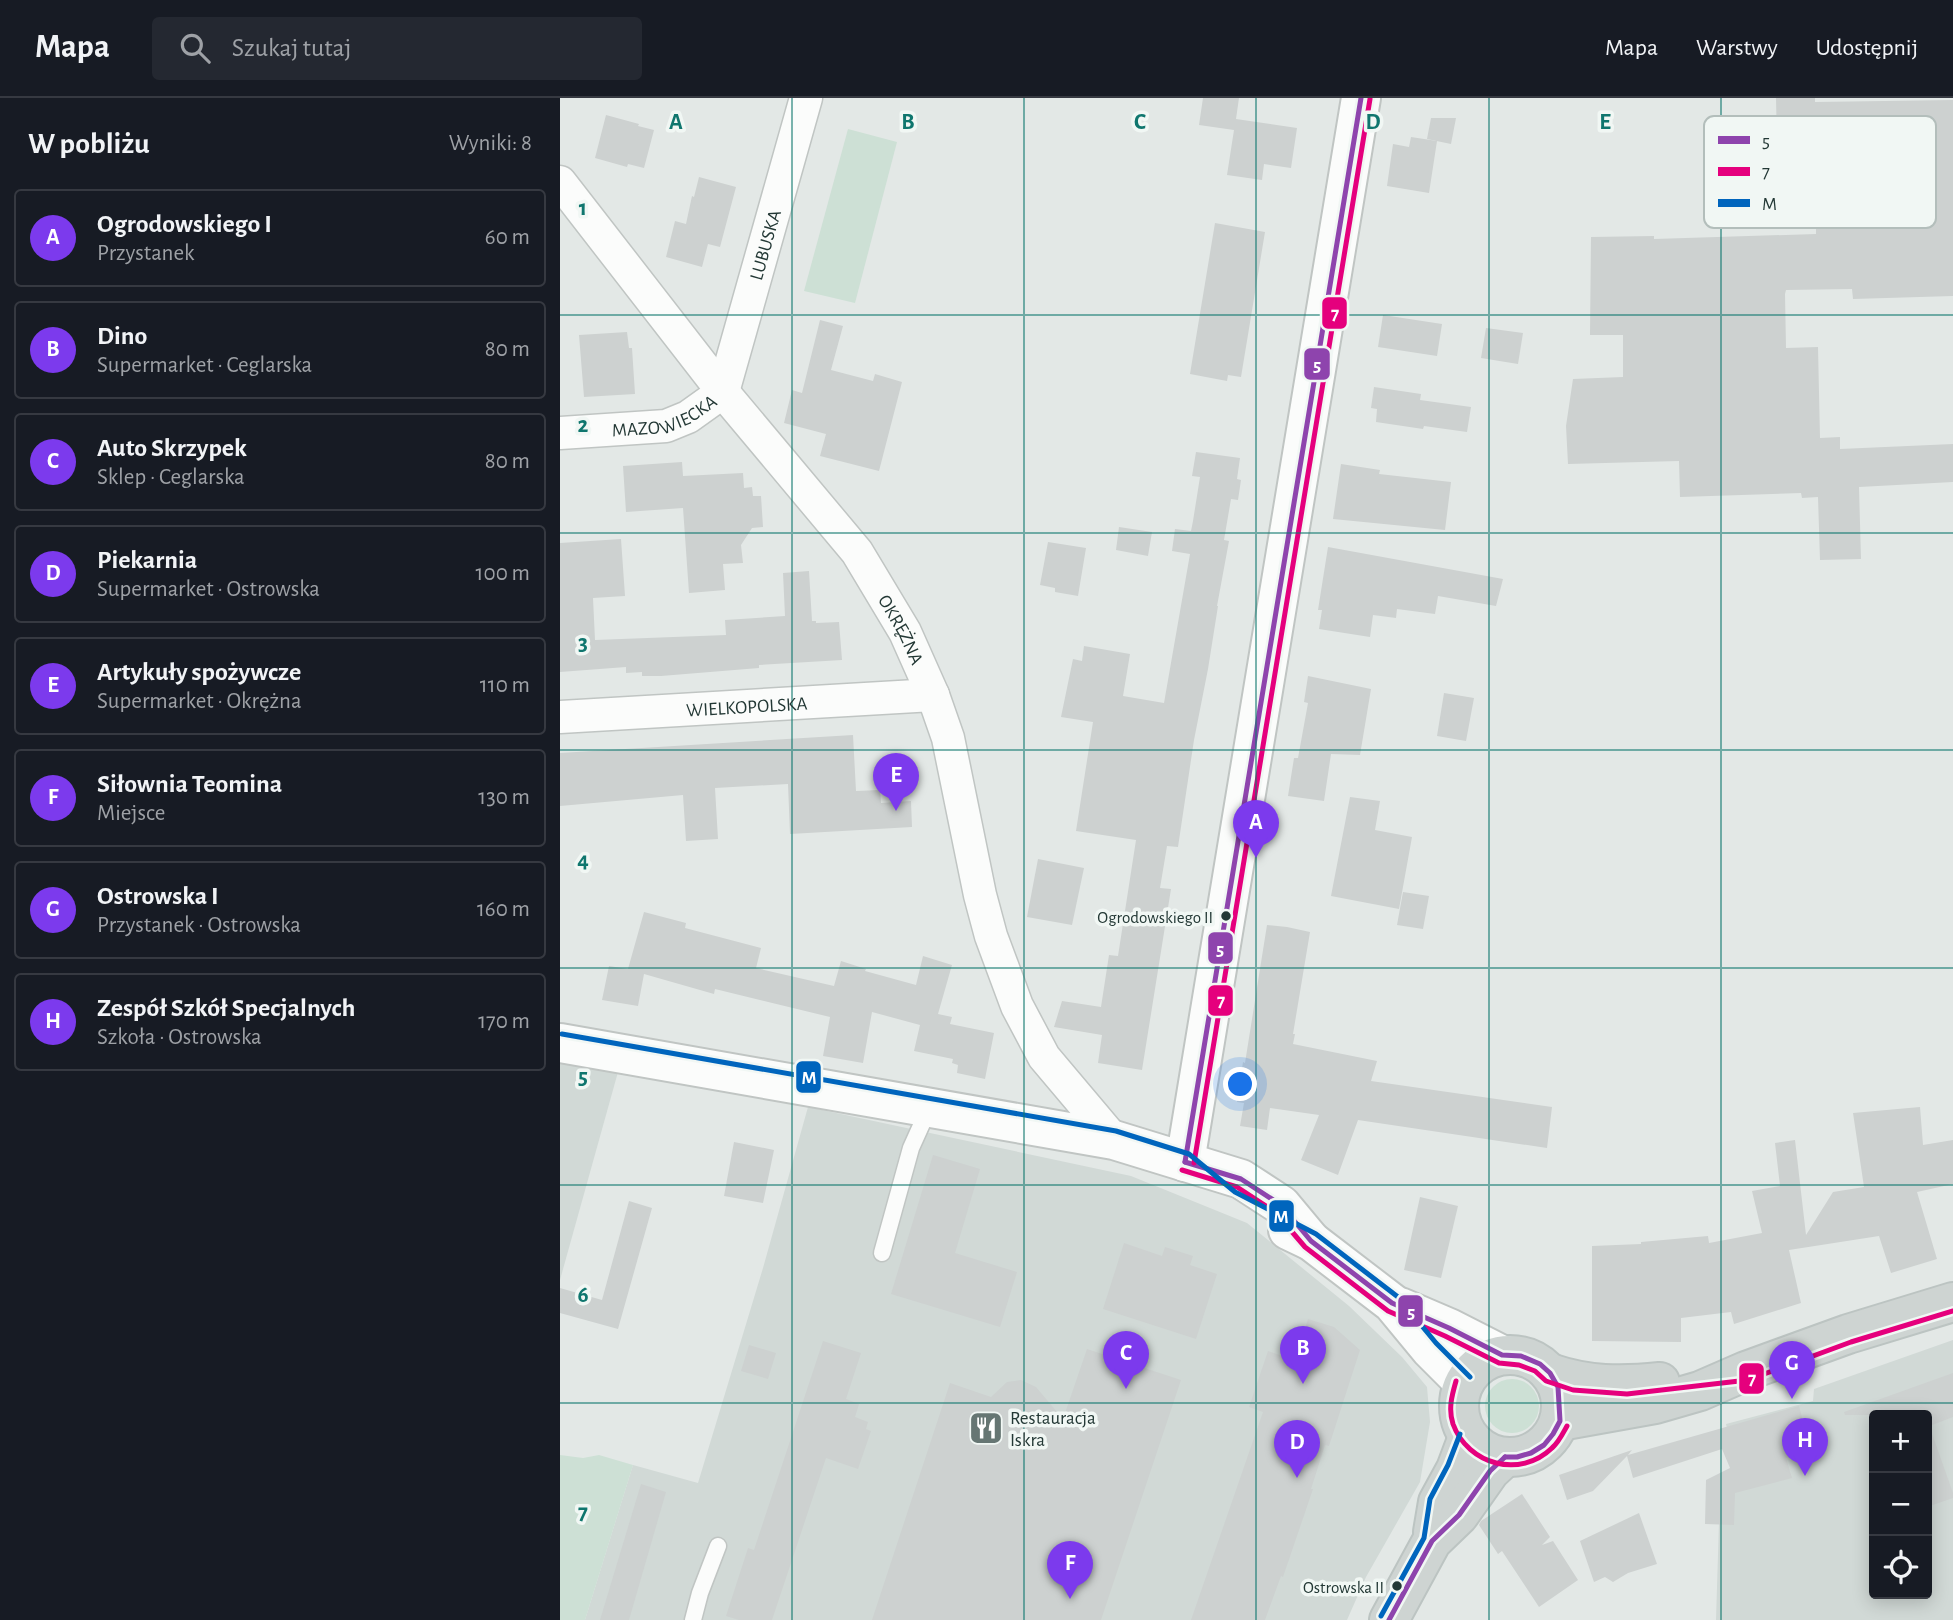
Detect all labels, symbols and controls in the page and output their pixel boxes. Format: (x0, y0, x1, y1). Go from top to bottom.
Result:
search box (152, 17, 642, 80)
icon: search (176, 29, 214, 67)
text: Mapa (35, 31, 110, 64)
text: Szukaj tutaj (232, 35, 351, 61)
text: Mapa (1605, 36, 1658, 60)
text: Warstwy (1696, 36, 1778, 60)
text: Udostępnij (1816, 36, 1918, 60)
text: A (669, 111, 683, 134)
text: B (901, 111, 915, 134)
text: C (1134, 111, 1146, 134)
text: D (1365, 111, 1381, 134)
text: E (1599, 111, 1611, 134)
legend (1704, 116, 1936, 228)
text: W pobliżu (28, 129, 150, 159)
text: Wyniki: 8 (449, 132, 532, 155)
text: 5 (1762, 132, 1770, 151)
text: 7 (1762, 163, 1770, 182)
text: M (1762, 195, 1777, 214)
text: 1 (579, 197, 587, 220)
street label: LUBUSKA (747, 208, 785, 283)
text: Ogrodowskiego I (97, 211, 272, 237)
text: A (46, 226, 60, 249)
text: 60 m (485, 226, 530, 249)
text: Przystanek (97, 242, 195, 265)
line badge: 7 (1321, 296, 1348, 330)
text: 7 (1331, 305, 1339, 324)
text: Dino (97, 323, 147, 349)
text: B (46, 338, 60, 361)
text: 80 m (485, 338, 530, 361)
line badge: 5 (1303, 347, 1331, 381)
text: Supermarket · Ceglarska (97, 354, 312, 377)
text: 5 (1313, 356, 1321, 375)
street label: MAZOWIECKA (611, 392, 720, 441)
text: 2 (578, 414, 589, 437)
text: Auto Skrzypek (97, 435, 247, 461)
text: C (47, 450, 59, 473)
text: 80 m (485, 450, 530, 473)
text: Sklep · Ceglarska (97, 466, 245, 489)
text: Piekarnia (97, 547, 197, 573)
text: D (45, 562, 61, 585)
text: 100 m (476, 562, 530, 585)
text: Supermarket · Ostrowska (97, 578, 320, 601)
street label: OKRĘŻNA (874, 592, 926, 668)
text: 3 (578, 632, 588, 655)
text: Artykuły spożywcze (97, 659, 301, 685)
text: E (47, 674, 59, 697)
text: 110 m (480, 674, 530, 697)
text: Supermarket · Okrężna (97, 690, 302, 713)
street label: WIELKOPOLSKA (686, 694, 808, 721)
pin: E (873, 753, 919, 811)
text: Siłownia Teomina (97, 771, 282, 797)
text: F (48, 786, 58, 809)
text: 130 m (478, 786, 530, 809)
pin: A (1233, 800, 1279, 858)
text: Miejsce (97, 802, 165, 825)
text: 4 (577, 849, 589, 872)
text: Ostrowska I (97, 883, 219, 909)
text: G (46, 898, 60, 921)
text: 160 m (477, 898, 530, 921)
place label: Ogrodowskiego II (1097, 909, 1213, 926)
marker: Ogrodowskiego II (1219, 909, 1233, 923)
text: Przystanek · Ostrowska (97, 914, 301, 937)
line badge: 5 (1207, 931, 1234, 965)
text: 5 (1216, 940, 1224, 959)
line badge: 7 (1207, 984, 1234, 1017)
text: 7 (1217, 992, 1225, 1011)
text: Zespół Szkół Specjalnych (97, 995, 355, 1021)
text: H (45, 1010, 61, 1033)
text: 170 m (478, 1010, 530, 1033)
text: Szkoła · Ostrowska (97, 1026, 262, 1049)
line badge: M (795, 1060, 822, 1094)
text: 5 (578, 1066, 588, 1089)
your location (1223, 1067, 1257, 1101)
text: M (801, 1069, 817, 1088)
line badge: M (1268, 1199, 1295, 1233)
text: M (1273, 1208, 1289, 1227)
text: 6 (577, 1284, 589, 1307)
line badge: 5 (1397, 1294, 1424, 1328)
text: 5 (1407, 1303, 1415, 1322)
pin: B (1280, 1326, 1326, 1384)
pin: C (1103, 1331, 1149, 1389)
pin: G (1769, 1341, 1815, 1399)
line badge: 7 (1738, 1362, 1765, 1395)
text: 7 (1748, 1370, 1756, 1389)
restaurant icon: Restauracja Iskra (967, 1409, 1005, 1447)
place label: Restauracja Iskra (1010, 1409, 1096, 1450)
map controls (1869, 1410, 1932, 1599)
button: + (1869, 1410, 1932, 1473)
pin: H (1782, 1418, 1828, 1476)
pin: D (1274, 1420, 1320, 1478)
button: − (1869, 1473, 1932, 1536)
text: 7 (578, 1501, 588, 1524)
button: locate (1869, 1536, 1932, 1599)
pin: F (1047, 1541, 1093, 1599)
place label: Ostrowska II (1303, 1579, 1384, 1596)
marker: Ostrowska II (1390, 1579, 1404, 1593)

